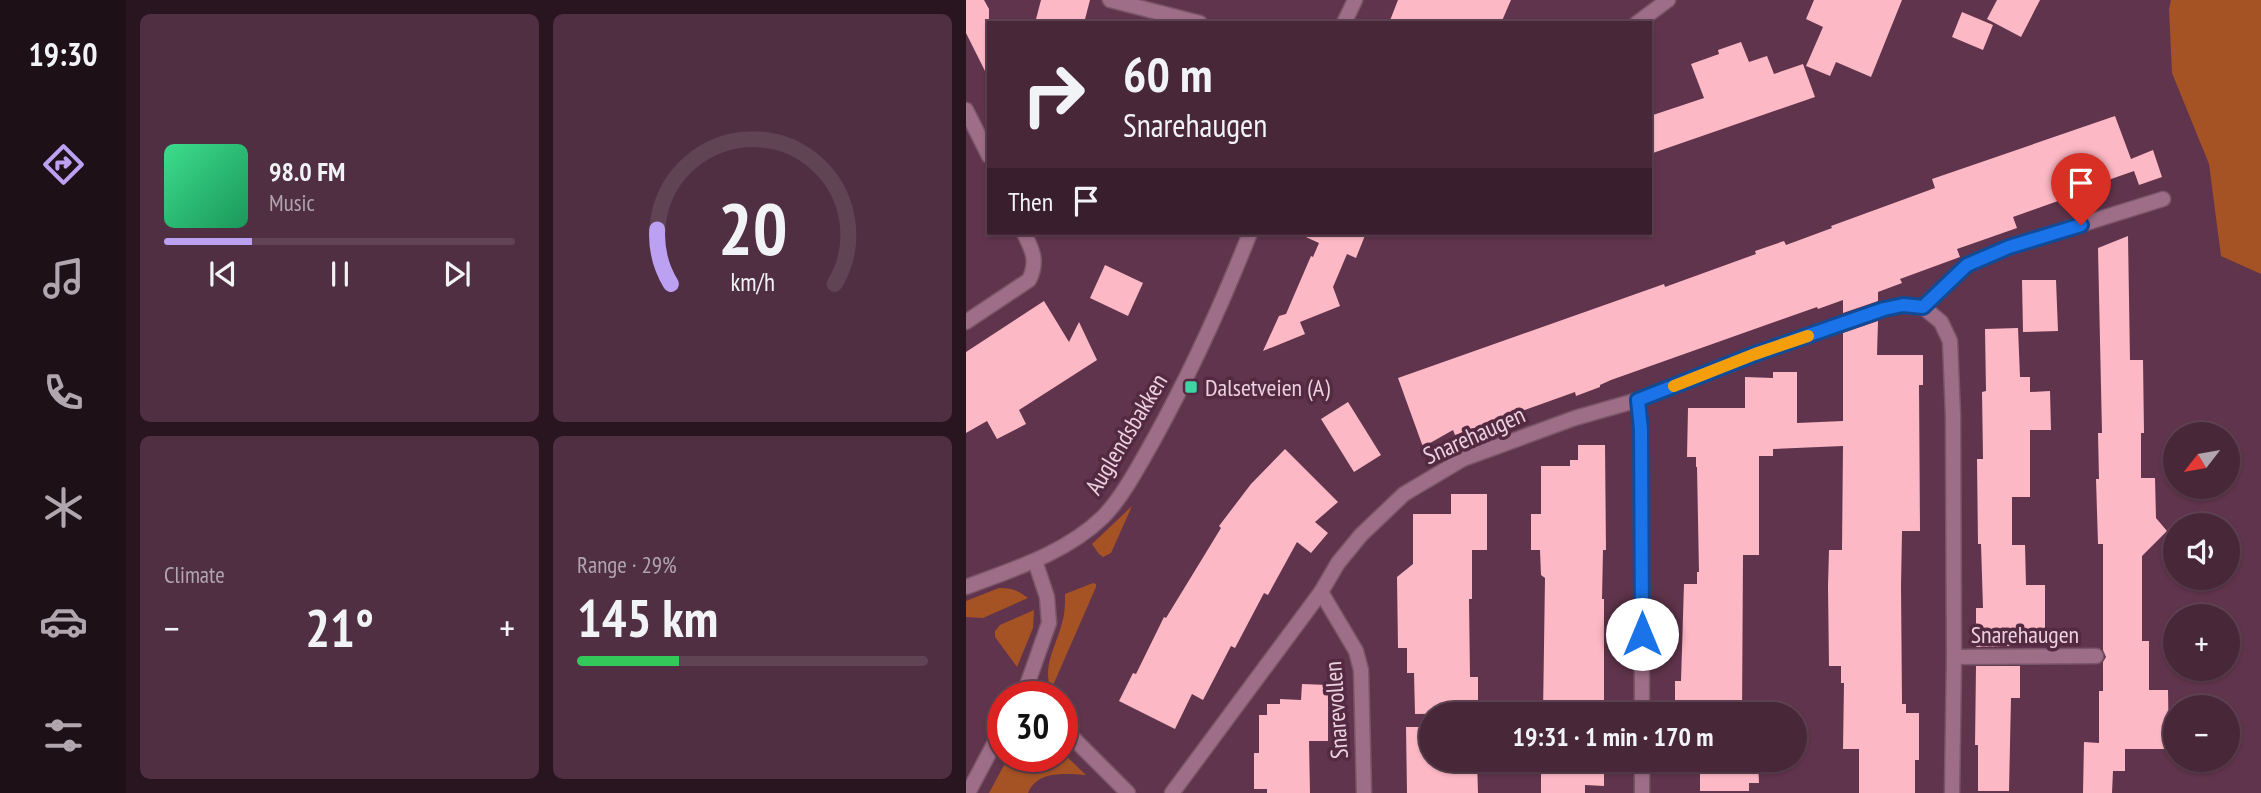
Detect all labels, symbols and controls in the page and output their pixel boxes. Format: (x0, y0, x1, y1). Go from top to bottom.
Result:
text: 19:30 (28, 33, 98, 75)
text: 60 m (1123, 42, 1212, 106)
icon: right (1008, 49, 1099, 140)
text: Snarehaugen (1123, 104, 1267, 146)
icon: directions (39, 140, 88, 189)
pin (2051, 153, 2111, 225)
text: 98.0 FM (269, 155, 345, 188)
icon: arrive (2062, 164, 2100, 202)
text: 20 (718, 181, 787, 275)
icon: arrive (1067, 182, 1105, 220)
text: Then (1008, 185, 1053, 218)
text: Music (269, 188, 315, 217)
icon: music (39, 254, 88, 303)
icon: previous (204, 255, 242, 293)
icon: pause (321, 255, 359, 293)
icon: next (438, 255, 476, 293)
text: km/h (730, 266, 775, 298)
icon: phone (39, 368, 88, 417)
street label: Auglendsbakken (1078, 368, 1174, 500)
place label: Dalsetveien (A) (1205, 372, 1330, 403)
marker: Dalsetveien (A) (1183, 379, 1199, 395)
street label: Snarehaugen (1418, 399, 1530, 471)
north arrow (2163, 422, 2240, 499)
map controls (2163, 422, 2240, 772)
icon: climate (39, 483, 88, 532)
button: sound (2163, 513, 2240, 590)
text: Range · 29% (577, 550, 677, 579)
text: Climate (164, 560, 225, 589)
text: 145 km (577, 584, 718, 651)
text: 21° (305, 594, 374, 661)
icon: car (39, 597, 88, 646)
position arrow (1605, 597, 1679, 671)
text: − (164, 603, 180, 652)
text: + (499, 603, 515, 652)
button: + (2163, 604, 2240, 681)
street label: Snarehaugen (1971, 619, 2079, 650)
street label: Snarevollen (1317, 660, 1355, 760)
speed limit sign: 30 (987, 681, 1078, 772)
button: − (2163, 695, 2240, 772)
icon: filters (39, 711, 88, 760)
text: 19:31 · 1 min · 170 m (1513, 720, 1713, 753)

